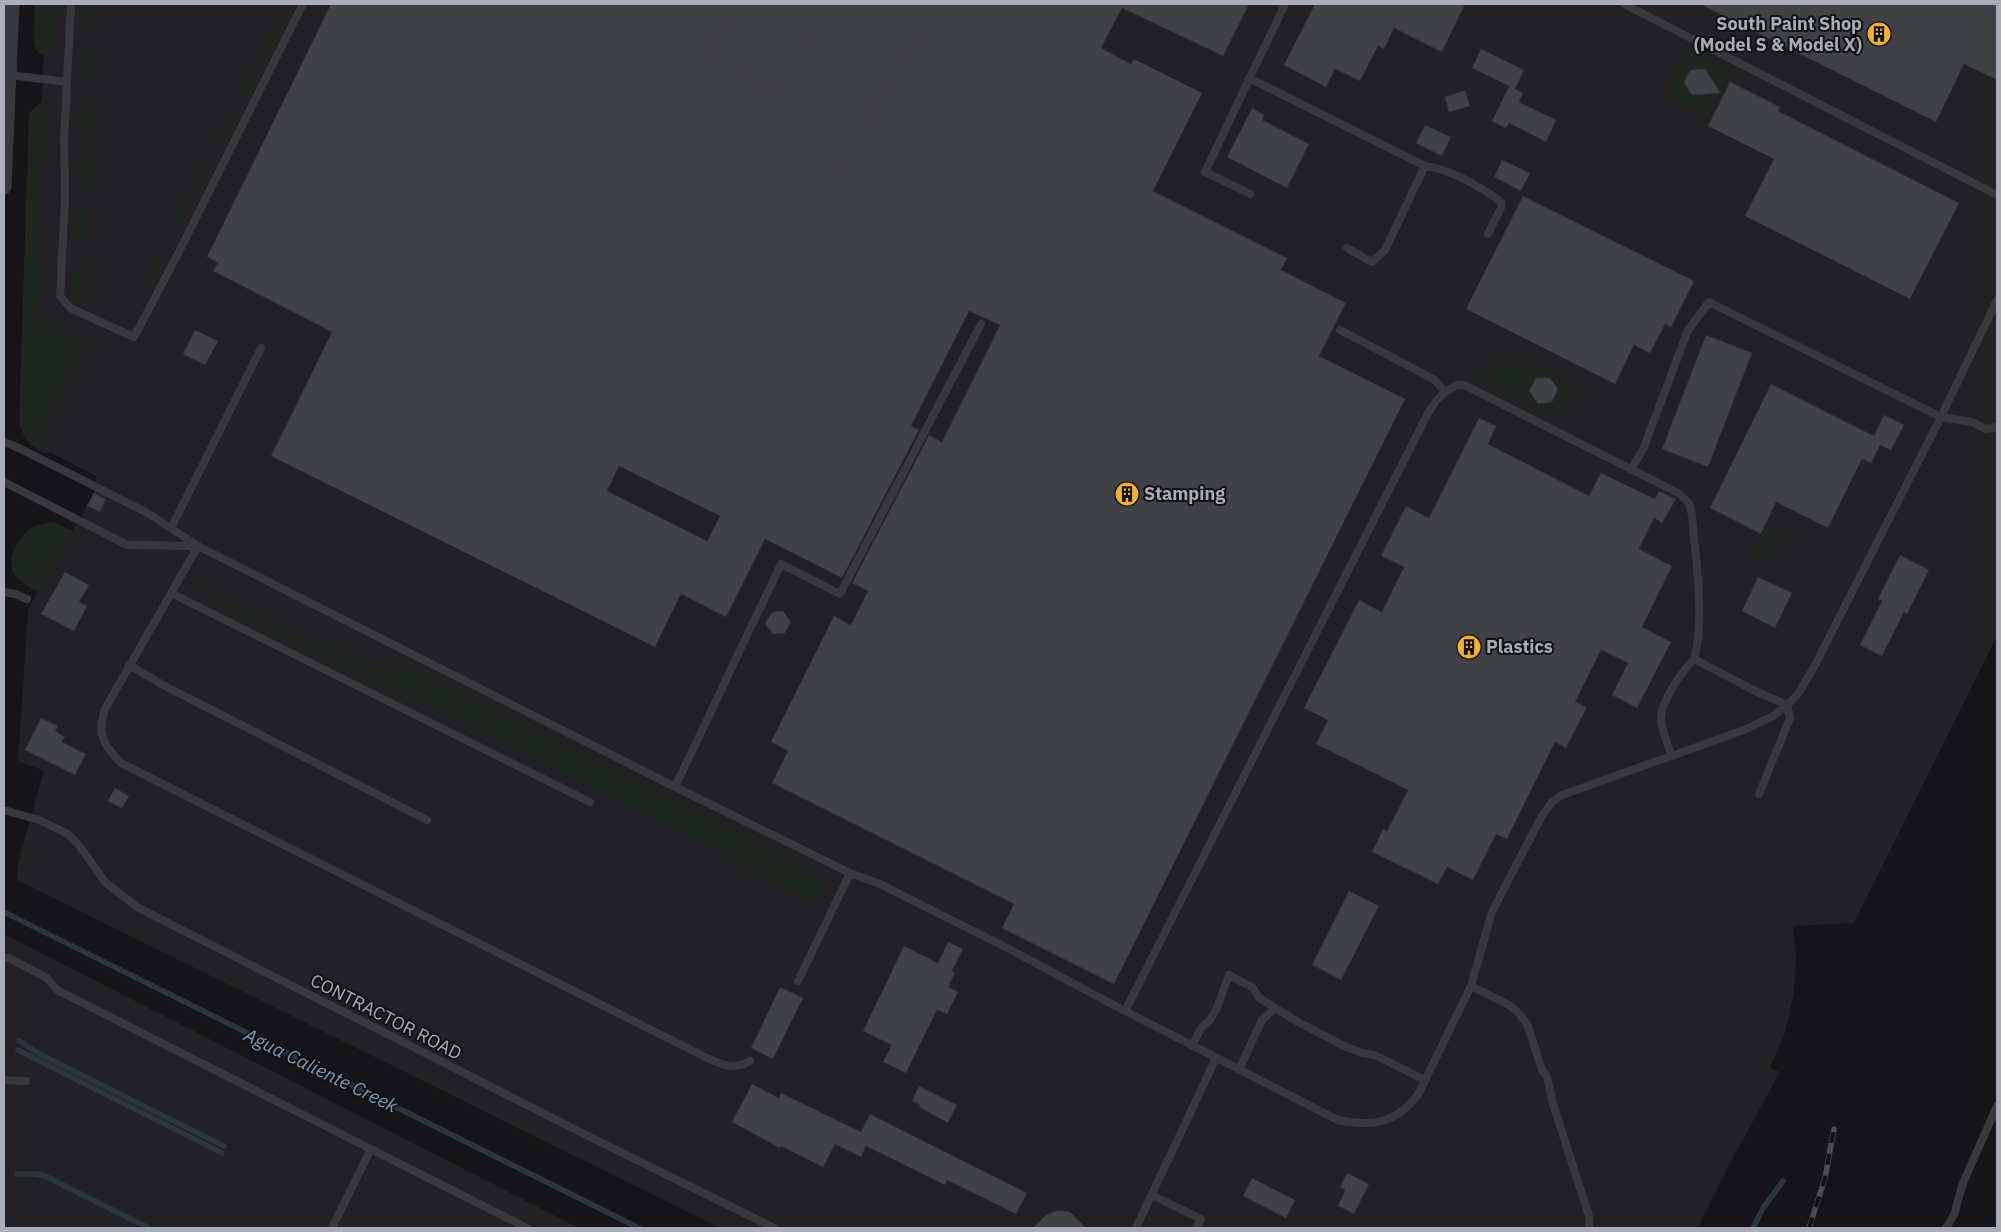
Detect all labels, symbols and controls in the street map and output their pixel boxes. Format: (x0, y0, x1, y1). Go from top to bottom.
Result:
place label: South Paint Shop (Model S & Model X) (1694, 12, 1862, 56)
building icon: South Paint Shop (Model S & Model X) (1866, 21, 1892, 47)
building icon: Stamping (1114, 481, 1140, 507)
place label: Stamping (1144, 482, 1225, 505)
building icon: Plastics (1456, 634, 1482, 660)
place label: Plastics (1486, 635, 1553, 658)
street label: CONTRACTOR ROAD (307, 968, 466, 1065)
water label: Agua Caliente Creek (239, 1022, 403, 1118)

